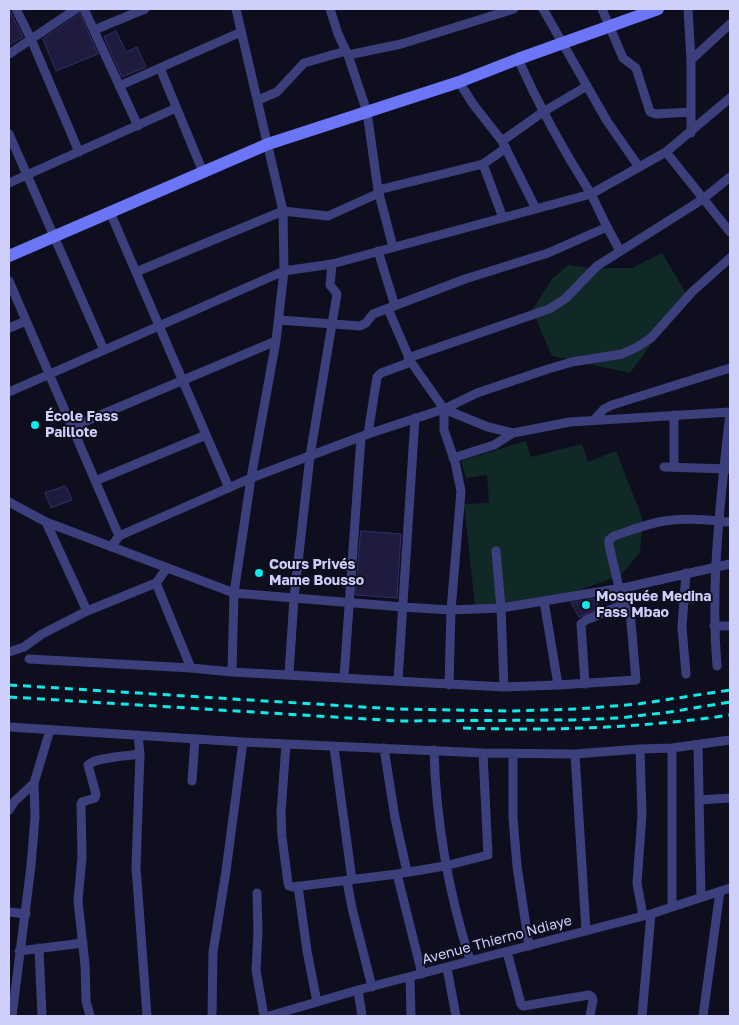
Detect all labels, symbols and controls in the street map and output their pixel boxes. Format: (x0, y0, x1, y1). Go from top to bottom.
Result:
place label: École Fass Paillote (45, 409, 118, 442)
marker: École Fass Paillote (29, 419, 41, 431)
place label: Cours Privés Mame Bousso (269, 557, 364, 590)
marker: Cours Privés Mame Bousso (253, 567, 265, 579)
place label: Mosquée Medina Fass Mbao (596, 589, 711, 622)
marker: Mosquée Medina Fass Mbao (580, 599, 592, 611)
street label: Avenue Thierno Ndiaye (420, 912, 574, 968)

